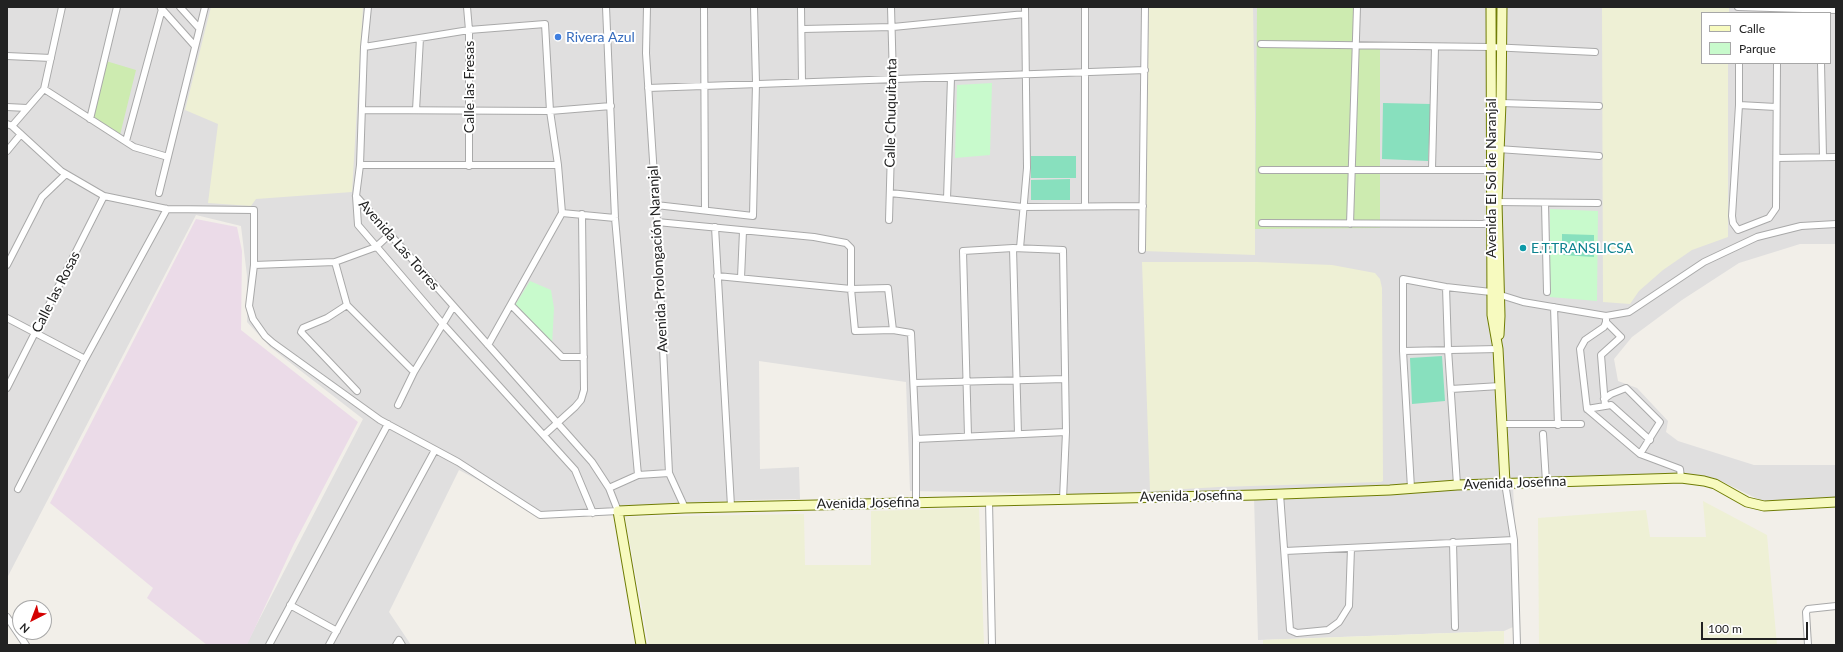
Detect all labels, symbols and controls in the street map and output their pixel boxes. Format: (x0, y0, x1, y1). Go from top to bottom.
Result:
legend (1701, 12, 1831, 64)
text: Calle (1739, 21, 1765, 36)
place label: Rivera Azul (566, 29, 635, 45)
marker: Rivera Azul (553, 32, 563, 42)
street label: Calle las Fresas (461, 41, 477, 133)
text: Parque (1739, 41, 1776, 56)
street label: Calle Chuquitanta (882, 58, 900, 168)
street label: Avenida El Sol de Naranjal (1483, 98, 1499, 258)
street label: Avenida Prolongación Naranjal (645, 165, 671, 353)
street label: Avenida Las Torres (355, 196, 443, 294)
place label: E.T.TRANSLICSA (1531, 240, 1633, 256)
marker: E.T.TRANSLICSA (1518, 243, 1528, 253)
street label: Calle las Rosas (28, 248, 84, 336)
street label: Avenida Josefina (1463, 473, 1567, 493)
street label: Avenida Josefina (1140, 487, 1242, 505)
street label: Avenida Josefina (817, 494, 919, 512)
north arrow (12, 600, 52, 640)
scale bar (1703, 614, 1810, 640)
text: N (17, 621, 32, 636)
text: 100 m (1708, 621, 1742, 636)

